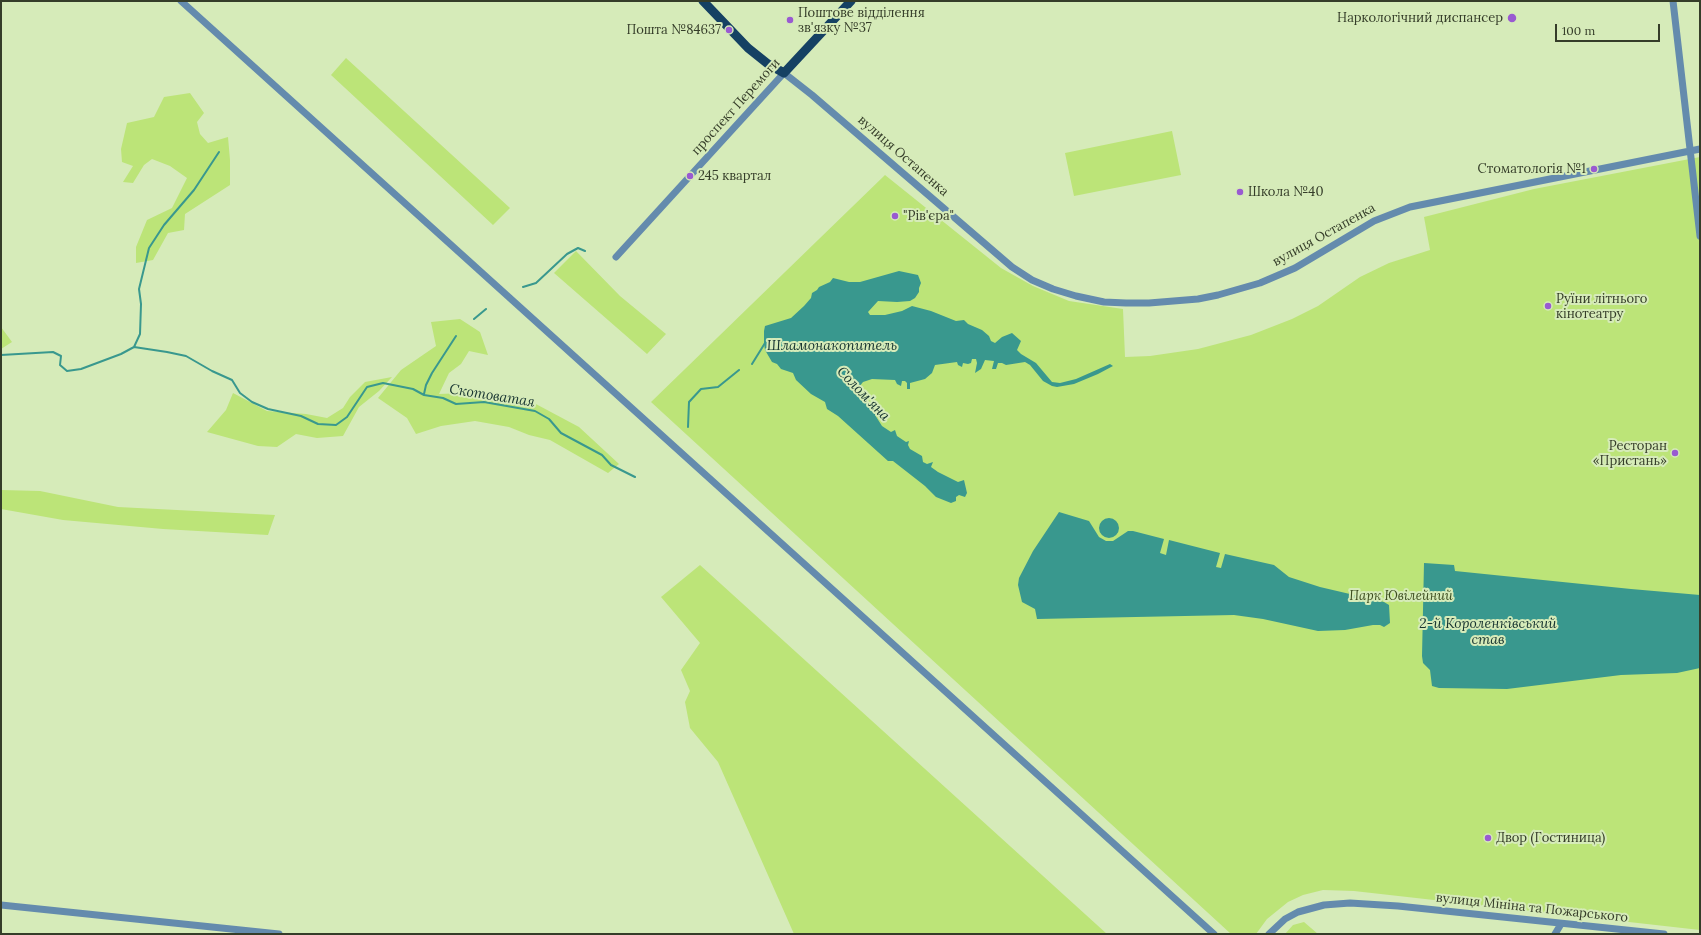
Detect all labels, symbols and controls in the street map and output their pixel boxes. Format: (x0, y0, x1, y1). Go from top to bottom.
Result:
place label: Поштове відділення зв'язку №37 (798, 5, 925, 36)
place label: Наркологічний диспансер (1337, 10, 1503, 26)
marker: Наркологічний диспансер (1506, 12, 1518, 24)
marker: Поштове відділення зв'язку №37 (785, 15, 795, 25)
scale bar (1557, 16, 1662, 42)
place label: Пошта №84637 (627, 22, 721, 38)
text: 100 m (1562, 23, 1595, 38)
marker: Пошта №84637 (724, 25, 734, 35)
street label: проспект Перемоги (688, 55, 784, 159)
street label: вулиця Остапенка (854, 112, 952, 200)
place label: Стоматологія №1 (1478, 161, 1586, 177)
marker: Стоматологія №1 (1589, 164, 1599, 174)
place label: 245 квартал (698, 168, 771, 184)
marker: 245 квартал (685, 171, 695, 181)
place label: Школа №40 (1248, 184, 1323, 200)
marker: Школа №40 (1235, 187, 1245, 197)
street label: вулиця Остапенка (1270, 200, 1378, 270)
place label: "Рів'єра" (903, 208, 954, 224)
marker: "Рів'єра" (890, 211, 900, 221)
place label: Руїни літнього кінотеатру (1556, 291, 1647, 322)
marker: Руїни літнього кінотеатру (1543, 301, 1553, 311)
water label: Шламонакопитель (767, 338, 897, 354)
water label: Солом'яна (833, 363, 893, 425)
water label: Скотоватая (448, 381, 536, 411)
place label: Ресторан «Пристань» (1593, 438, 1667, 469)
marker: Ресторан «Пристань» (1670, 448, 1680, 458)
park label: Парк Ювілейний (1349, 588, 1453, 604)
water label: 2-й Короленківський став (1419, 616, 1557, 648)
place label: Двор (Гостиница) (1496, 830, 1605, 846)
marker: Двор (Гостиница) (1483, 833, 1493, 843)
street label: вулиця Мініна та Пожарського (1435, 890, 1629, 926)

